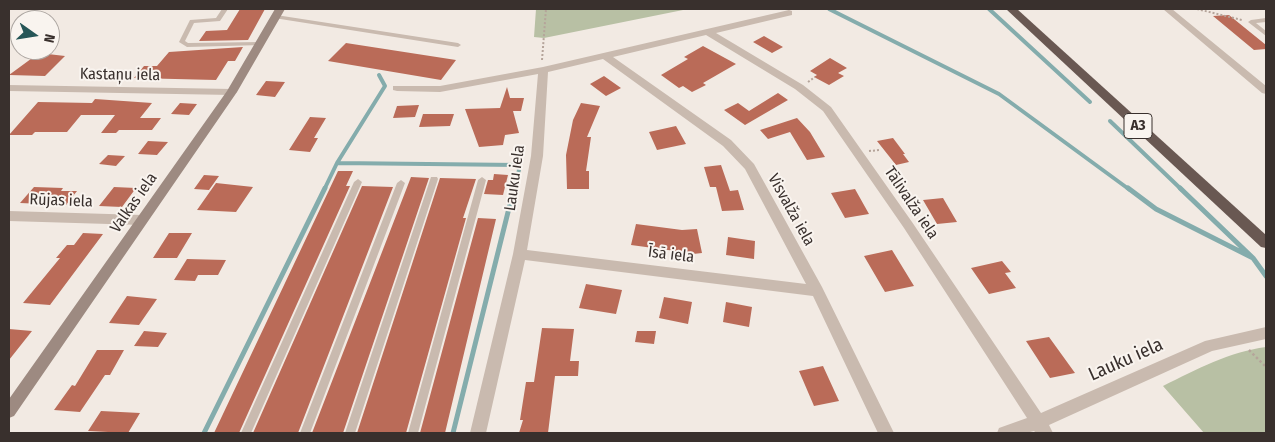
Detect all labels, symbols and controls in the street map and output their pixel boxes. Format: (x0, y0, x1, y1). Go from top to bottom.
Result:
north arrow (10, 10, 60, 60)
text: N (40, 32, 58, 44)
street label: Kastaņu iela (80, 65, 160, 85)
road number: A3 (1124, 114, 1152, 138)
street label: Lauku iela (501, 144, 529, 212)
street label: Tālivalža iela (880, 163, 942, 243)
street label: Valkas iela (106, 169, 162, 237)
street label: Visvalža iela (763, 171, 819, 249)
street label: Rūjas iela (29, 190, 93, 212)
street label: Īsā iela (647, 243, 695, 267)
street label: Lauku iela (1085, 334, 1167, 386)

